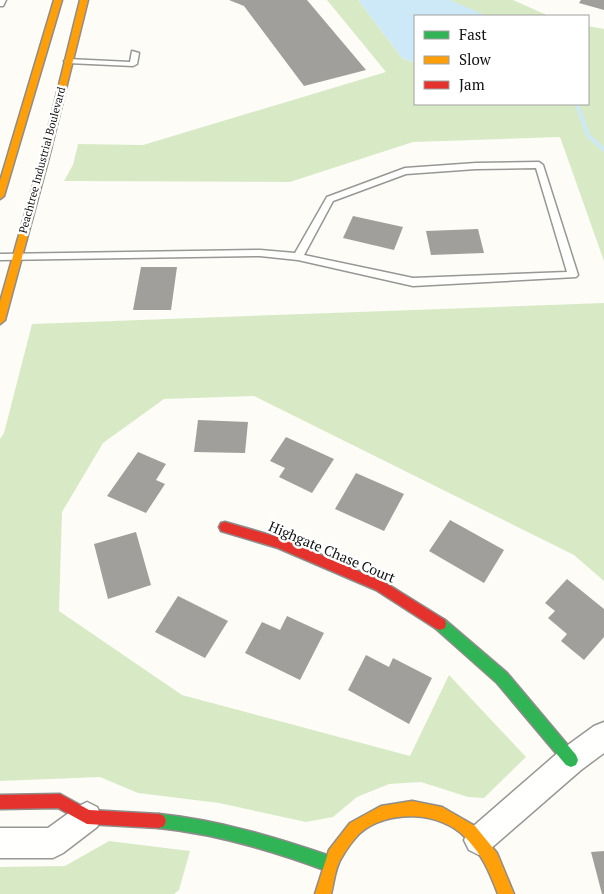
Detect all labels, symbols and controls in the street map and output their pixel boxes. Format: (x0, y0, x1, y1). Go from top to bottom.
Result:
legend (414, 15, 589, 105)
text: Fast (459, 24, 487, 44)
text: Slow (459, 49, 492, 69)
text: Jam (459, 74, 485, 94)
street label: Peachtree Industrial Boulevard (16, 85, 68, 235)
street label: Highgate Chase Court (266, 516, 399, 587)

